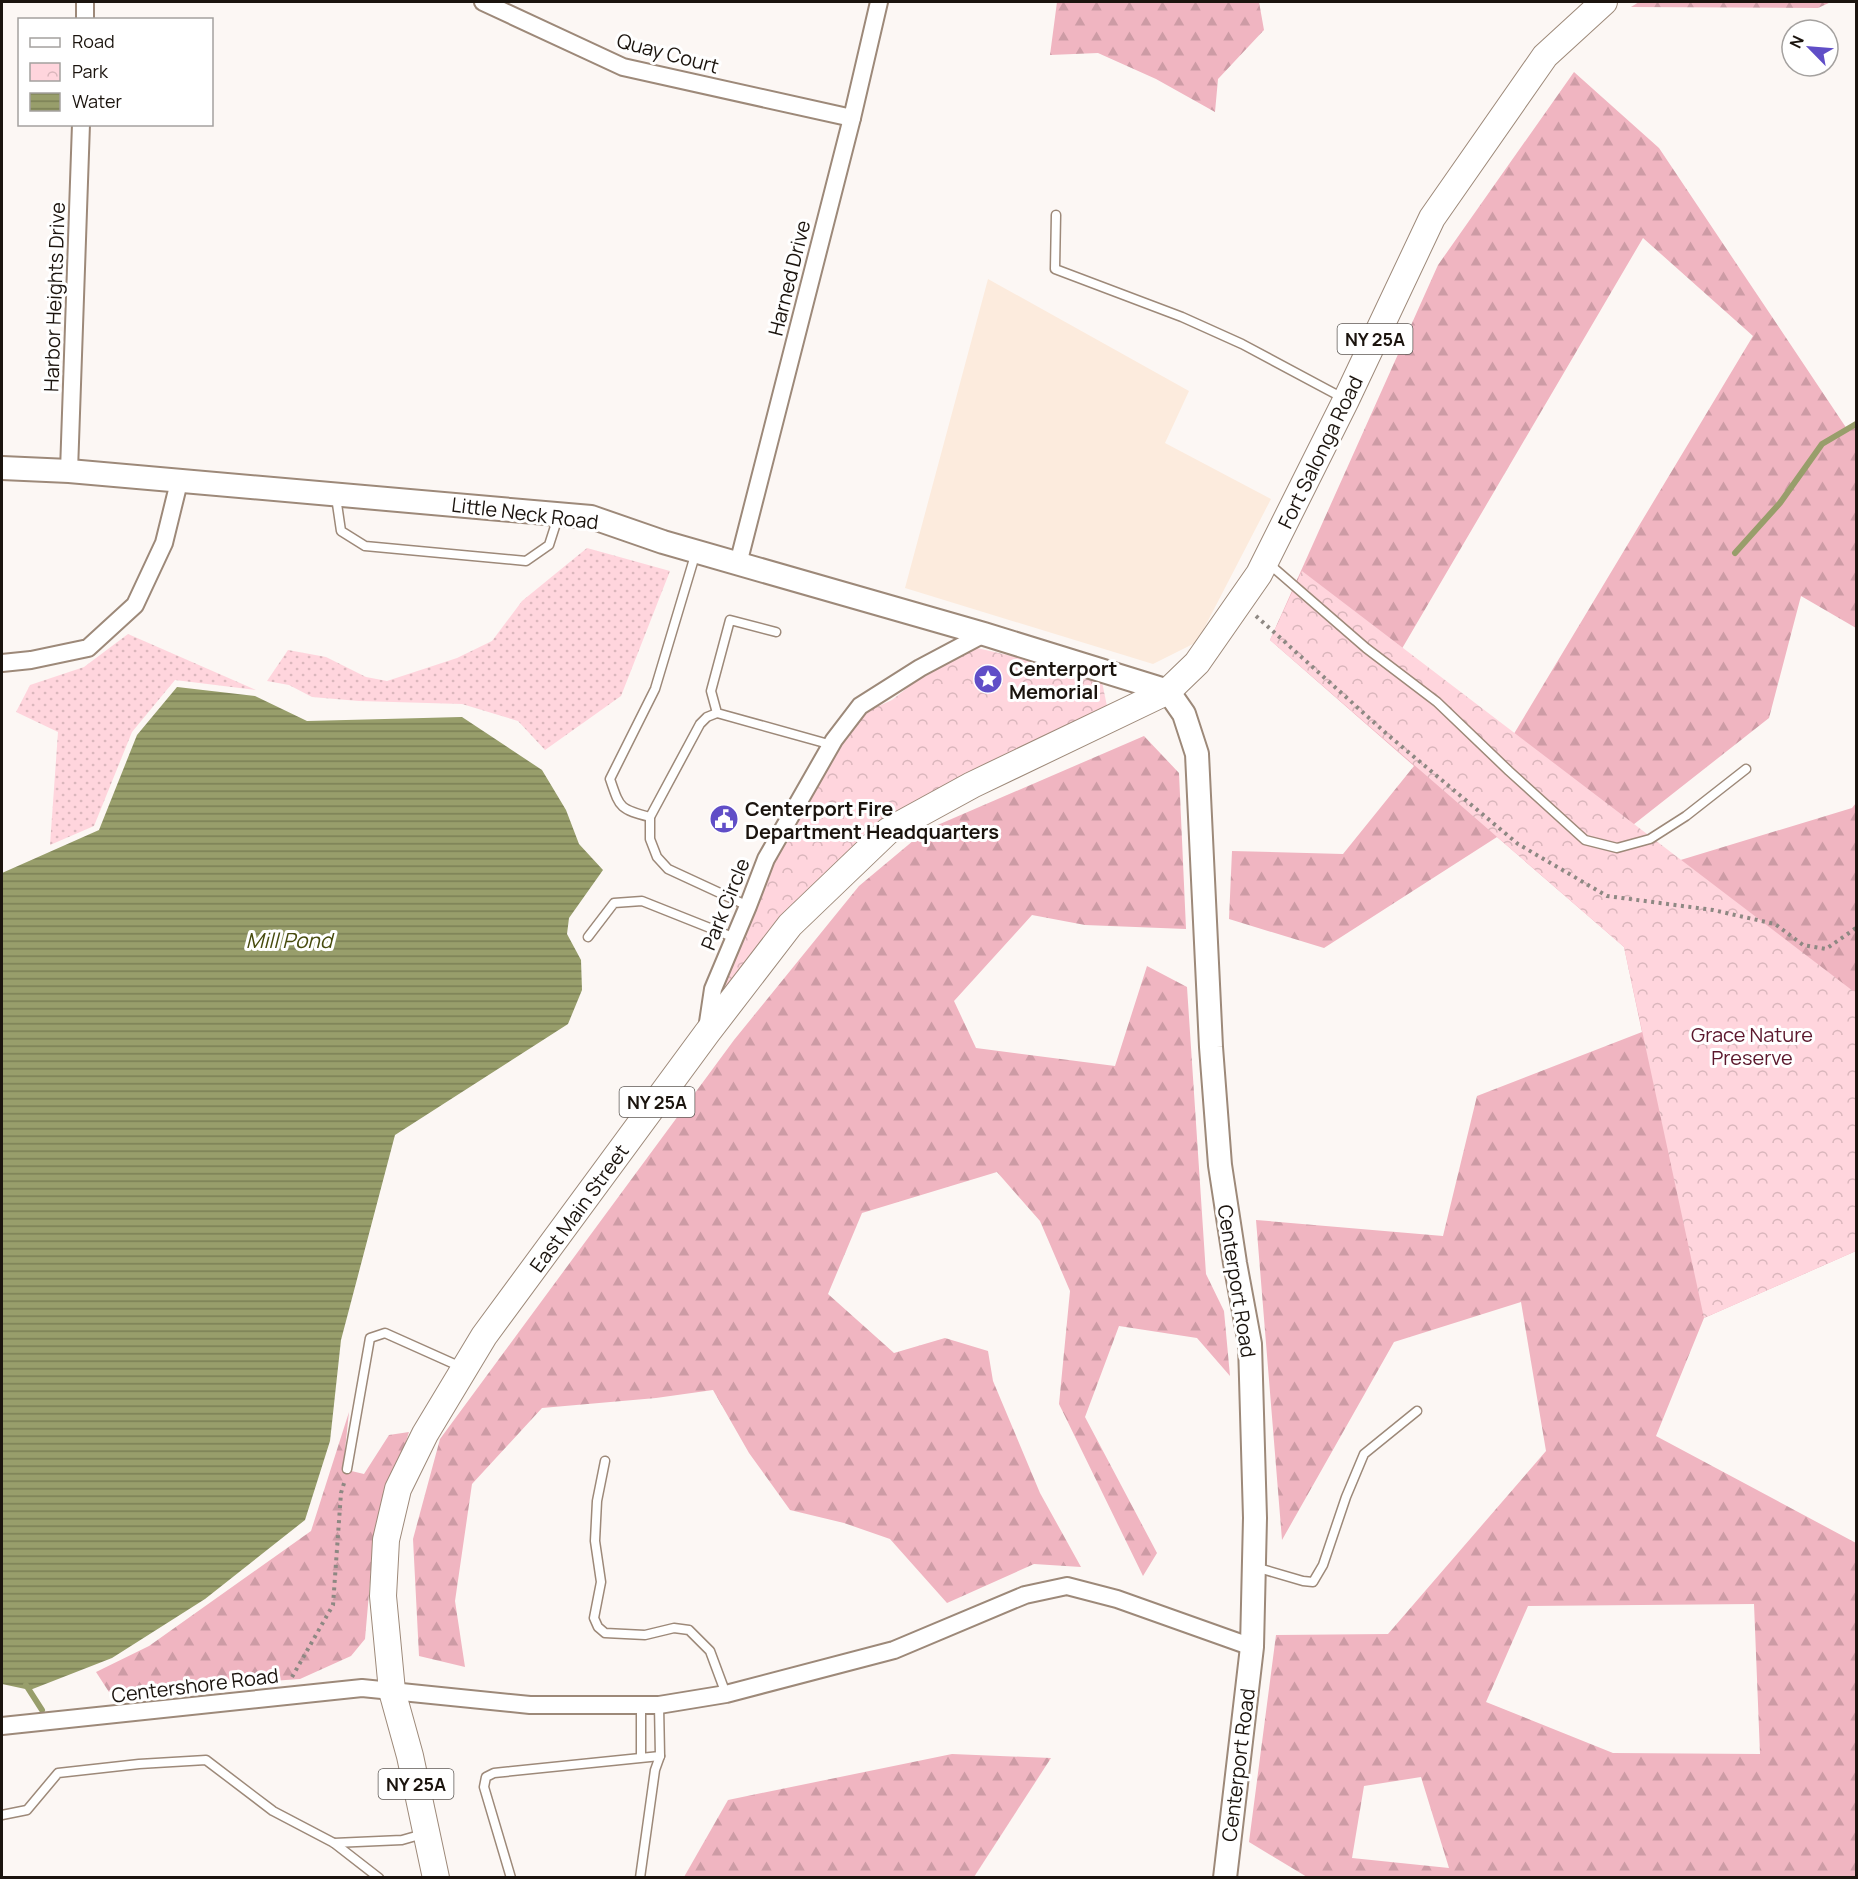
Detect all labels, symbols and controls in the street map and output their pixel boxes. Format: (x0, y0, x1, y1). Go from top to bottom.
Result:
legend (18, 18, 213, 126)
north arrow (1780, 18, 1840, 78)
street label: Quay Court (614, 26, 722, 80)
text: Road (72, 29, 115, 53)
text: N (1784, 32, 1809, 52)
text: Park (72, 59, 109, 83)
text: Water (72, 89, 122, 113)
street label: Harbor Heights Drive (37, 202, 71, 392)
street label: Harned Drive (762, 217, 816, 339)
road number: NY 25A (1338, 324, 1412, 354)
street label: Fort Salonga Road (1271, 371, 1369, 533)
street label: Little Neck Road (450, 491, 600, 535)
place label: Centerport Memorial (1009, 655, 1117, 705)
place icon: Centerport Memorial (972, 663, 1004, 695)
place label: Centerport Fire Department Headquarters (745, 795, 999, 845)
public building icon: Centerport Fire Department Headquarters (708, 803, 740, 835)
street label: Park Circle (694, 854, 756, 954)
water label: Mill Pond (246, 926, 335, 954)
park label: Grace Nature Preserve (1691, 1021, 1813, 1071)
road number: NY 25A (620, 1087, 694, 1117)
street label: East Main Street (523, 1138, 635, 1278)
street label: Centerport Road (1212, 1203, 1262, 1359)
street label: Centershore Road (110, 1661, 280, 1709)
street label: Centerport Road (1215, 1687, 1261, 1843)
road number: NY 25A (378, 1769, 454, 1799)

